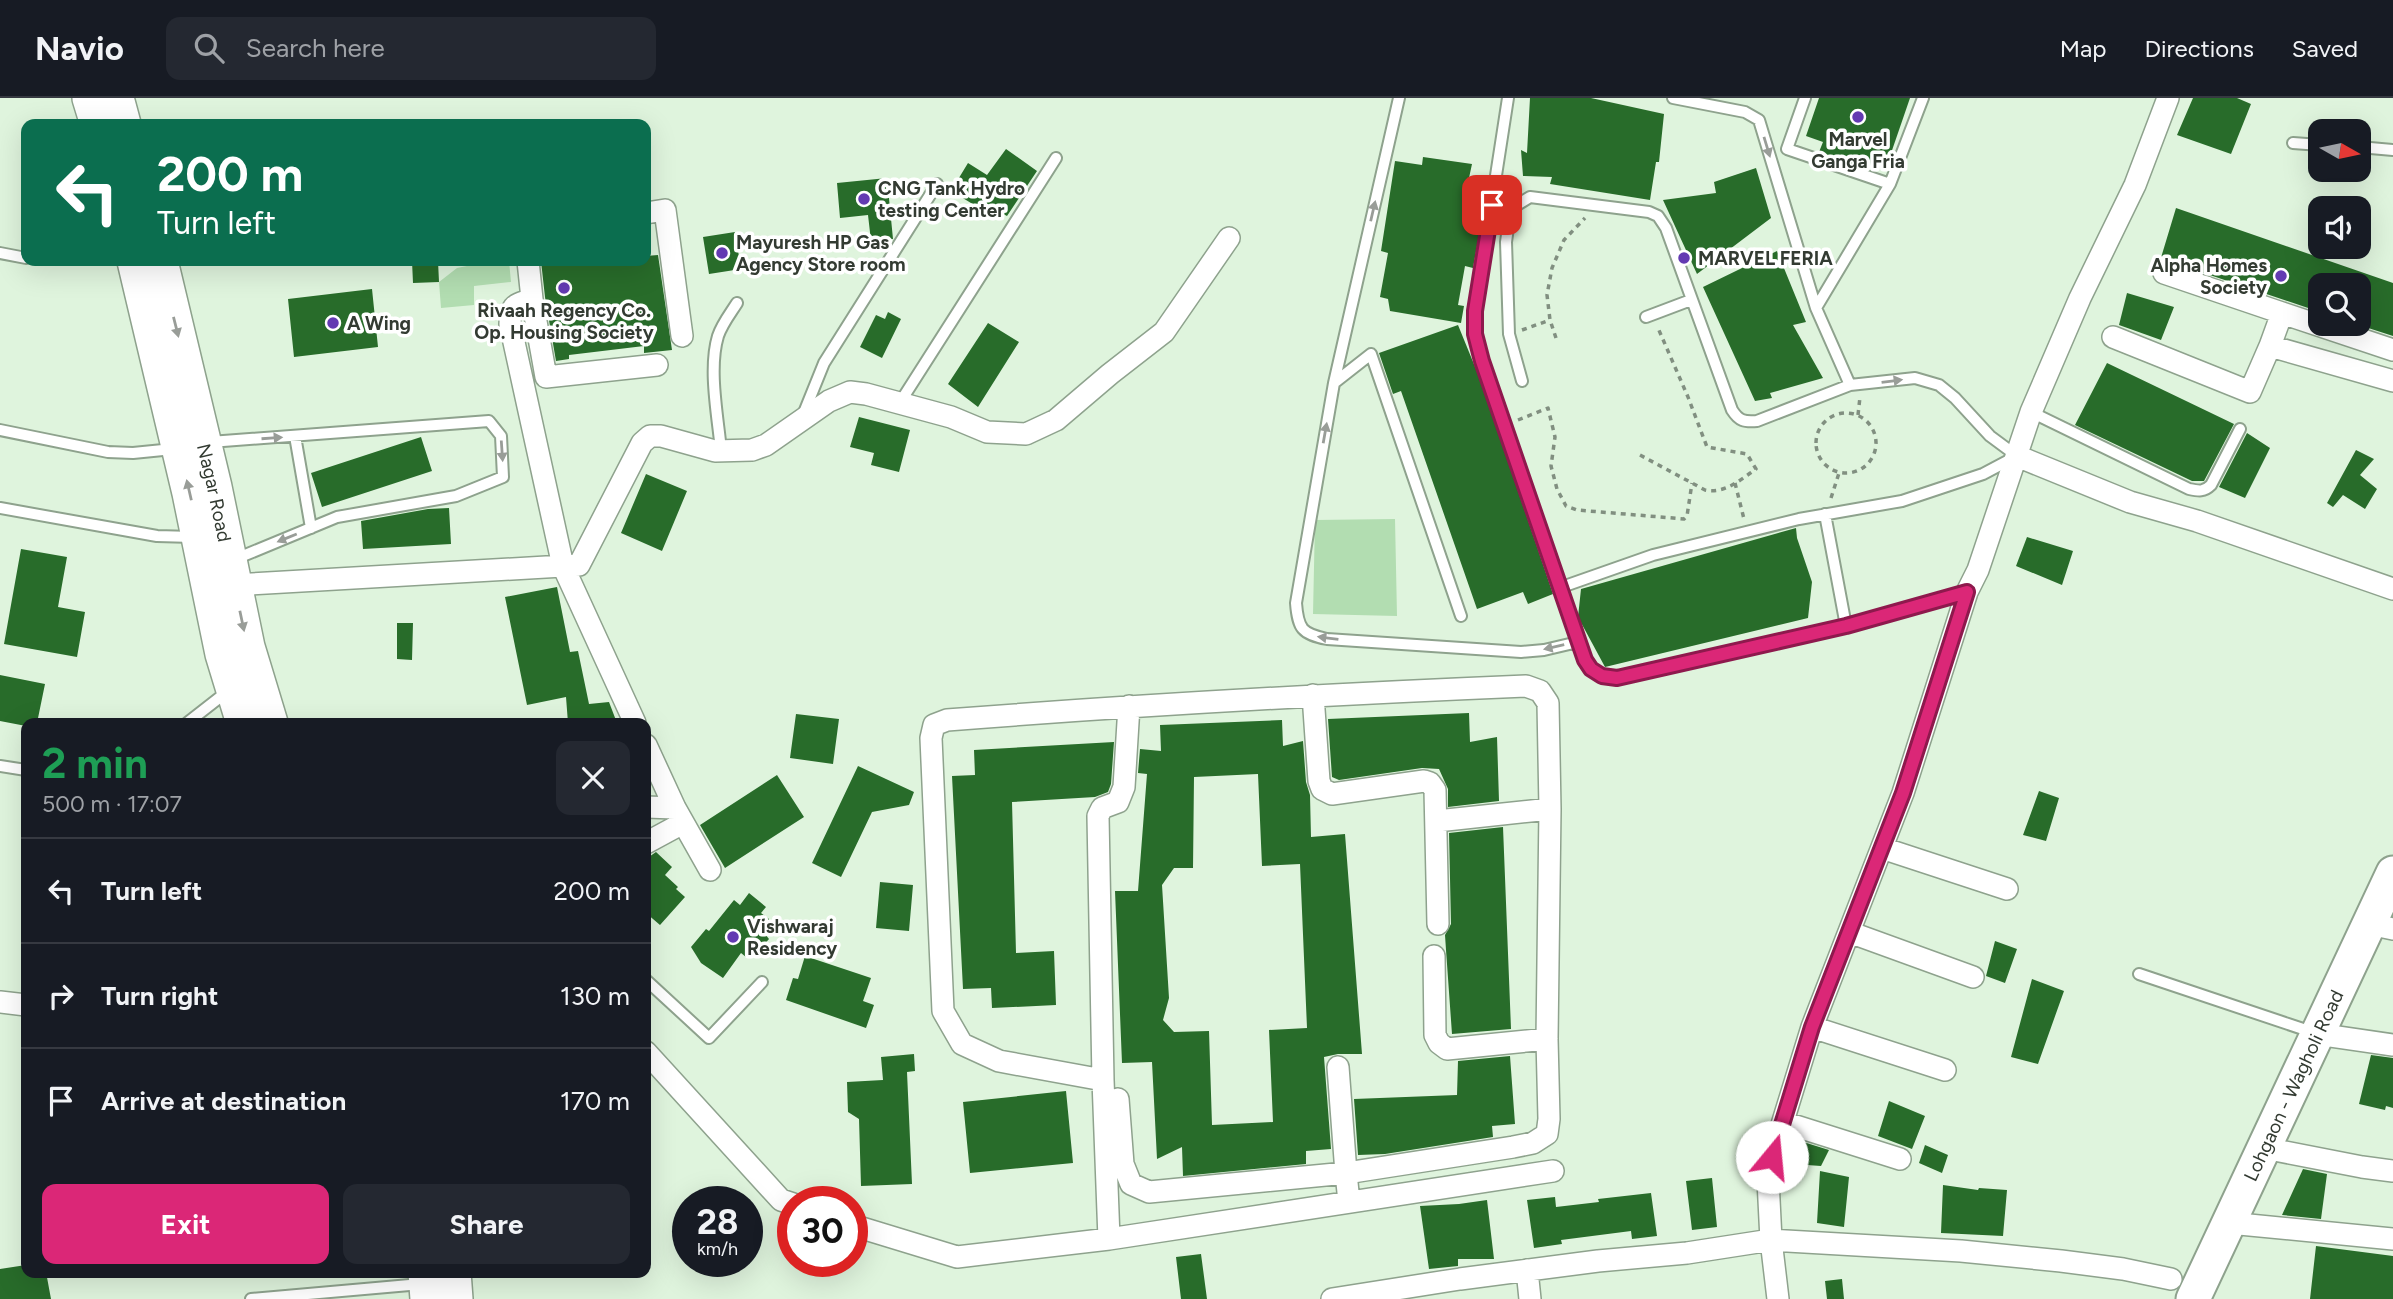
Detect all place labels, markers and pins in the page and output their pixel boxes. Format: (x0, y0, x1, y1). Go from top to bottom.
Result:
marker: Marvel Ganga Fria (1850, 109, 1866, 125)
place label: Marvel Ganga Fria (1811, 128, 1905, 173)
pin (1462, 175, 1522, 235)
place label: CNG Tank Hydro testing Center (878, 177, 1025, 222)
marker: CNG Tank Hydro testing Center (856, 191, 872, 207)
place label: Mayuresh HP Gas Agency Store room (736, 231, 906, 276)
marker: Mayuresh HP Gas Agency Store room (714, 245, 730, 261)
place label: MARVEL FERIA (1698, 247, 1833, 270)
marker: MARVEL FERIA (1676, 250, 1692, 266)
place label: Alpha Homes Society (2151, 254, 2267, 299)
marker: Alpha Homes Society (2273, 268, 2289, 284)
marker: Rivaah Regency Co. Op. Housing Society (556, 280, 572, 296)
place label: Rivaah Regency Co. Op. Housing Society (474, 299, 654, 344)
place label: A Wing (347, 312, 411, 335)
marker: A Wing (325, 315, 341, 331)
place label: Vishwaraj Residency (747, 915, 837, 960)
marker: Vishwaraj Residency (725, 929, 741, 945)

